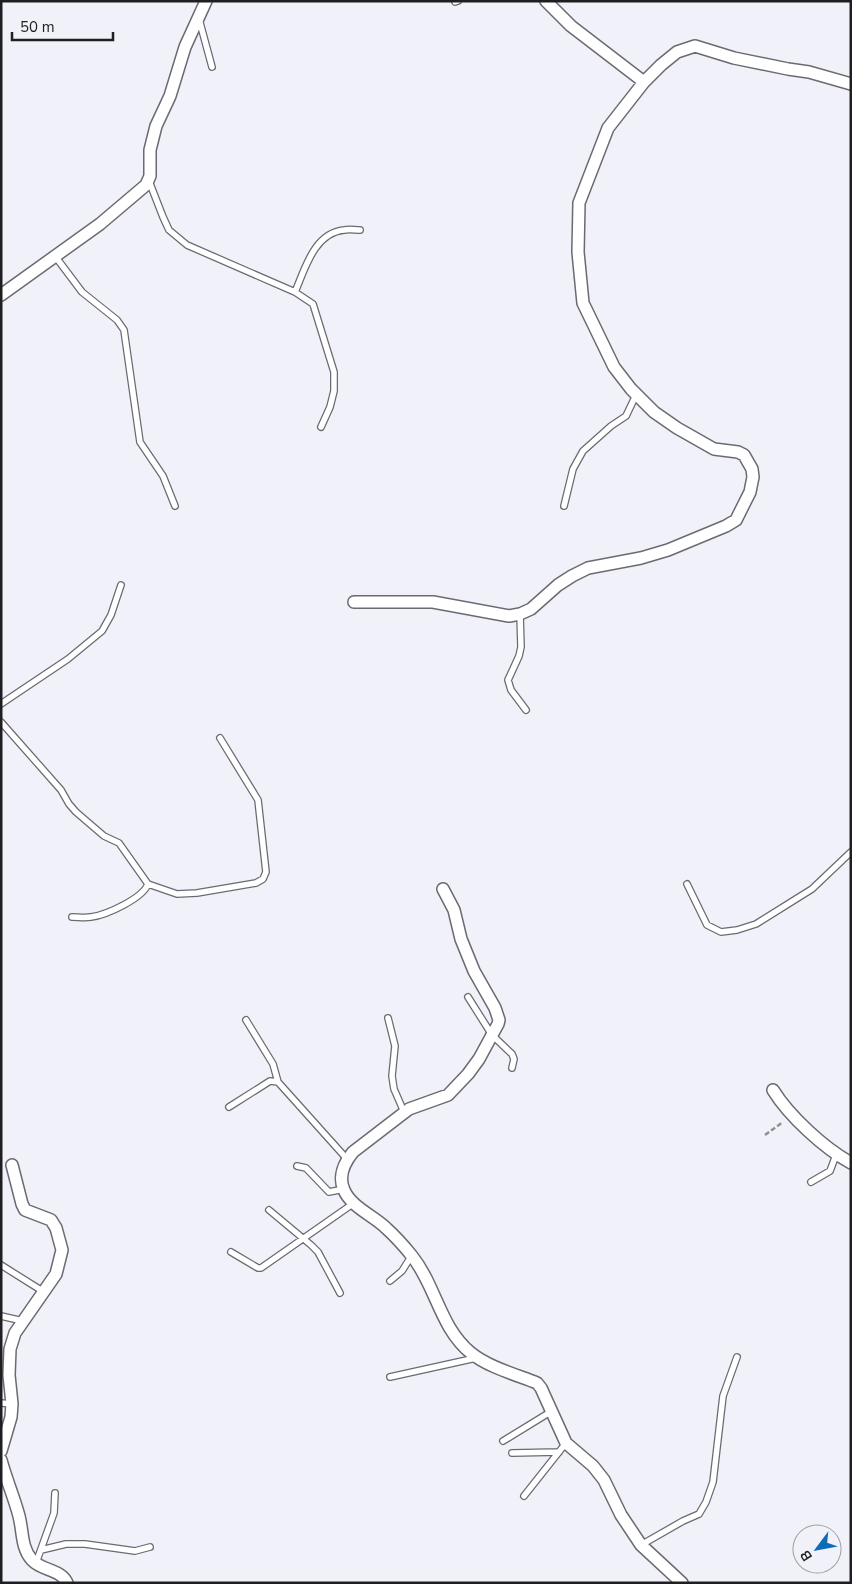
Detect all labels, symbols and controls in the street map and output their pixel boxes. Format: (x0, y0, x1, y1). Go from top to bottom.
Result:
scale bar (12, 10, 114, 42)
text: 50 m (20, 17, 55, 37)
north arrow (792, 1524, 842, 1574)
text: B (796, 1547, 817, 1565)

